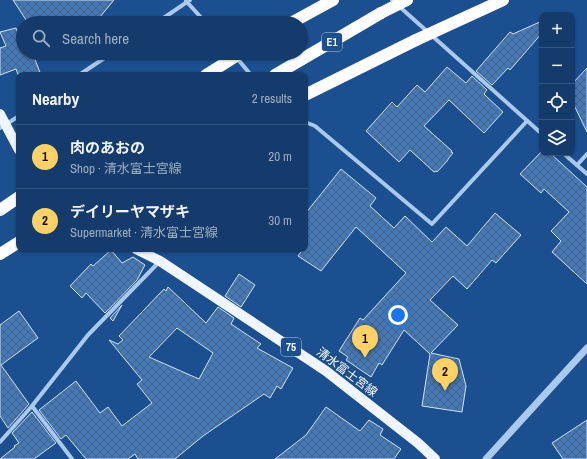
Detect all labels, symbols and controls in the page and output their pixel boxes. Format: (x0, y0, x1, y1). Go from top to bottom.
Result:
map controls (539, 12, 575, 156)
button: + (539, 12, 575, 48)
search box (16, 16, 308, 60)
icon: search (30, 27, 52, 49)
text: Search here (62, 28, 129, 49)
road number: E1 (322, 33, 342, 51)
button: − (539, 48, 575, 84)
button: locate (539, 84, 575, 120)
text: Nearby (32, 87, 79, 110)
text: 2 results (252, 90, 292, 107)
button: layers (539, 120, 575, 156)
text: 肉のあおの (70, 137, 145, 158)
text: 1 (42, 148, 48, 165)
text: 20 m (268, 148, 292, 165)
text: Shop · 清水富士宮線 (70, 160, 182, 177)
text: デイリーヤマザキ (70, 201, 190, 222)
text: 2 (42, 212, 48, 229)
text: 30 m (268, 212, 292, 229)
text: Supermarket · 清水富士宮線 (70, 224, 218, 241)
your location (388, 305, 408, 325)
pin: 1 (352, 325, 378, 358)
road number: 75 (281, 338, 301, 356)
street label: 清水富士宮線 (313, 344, 381, 400)
pin: 2 (432, 358, 458, 391)

